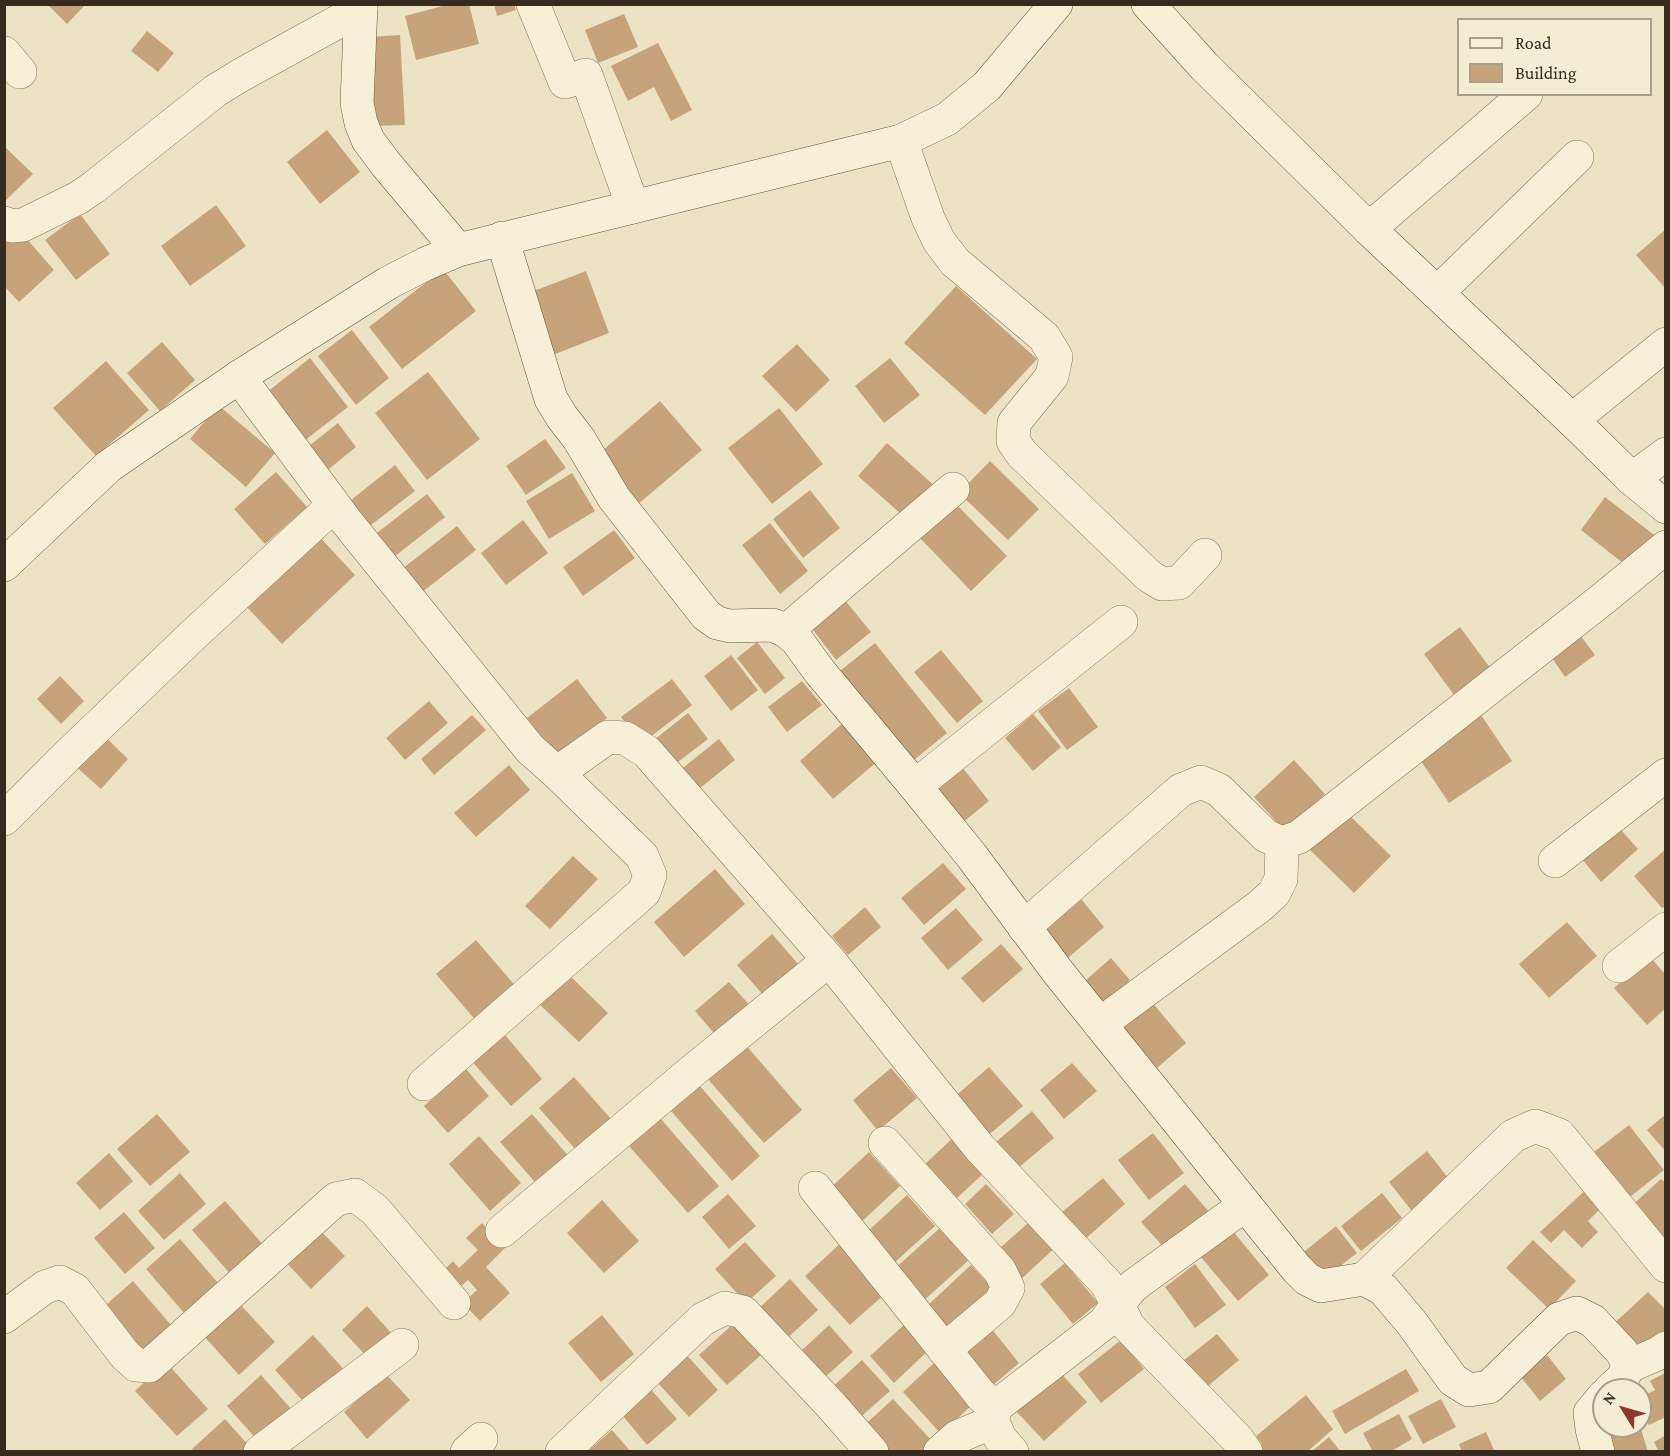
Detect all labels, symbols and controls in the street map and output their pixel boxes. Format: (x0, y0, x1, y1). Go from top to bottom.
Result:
legend (1457, 18, 1652, 96)
text: Road (1515, 33, 1552, 53)
text: Building (1515, 63, 1576, 83)
north arrow (1592, 1378, 1652, 1438)
text: N (1599, 1389, 1619, 1408)

